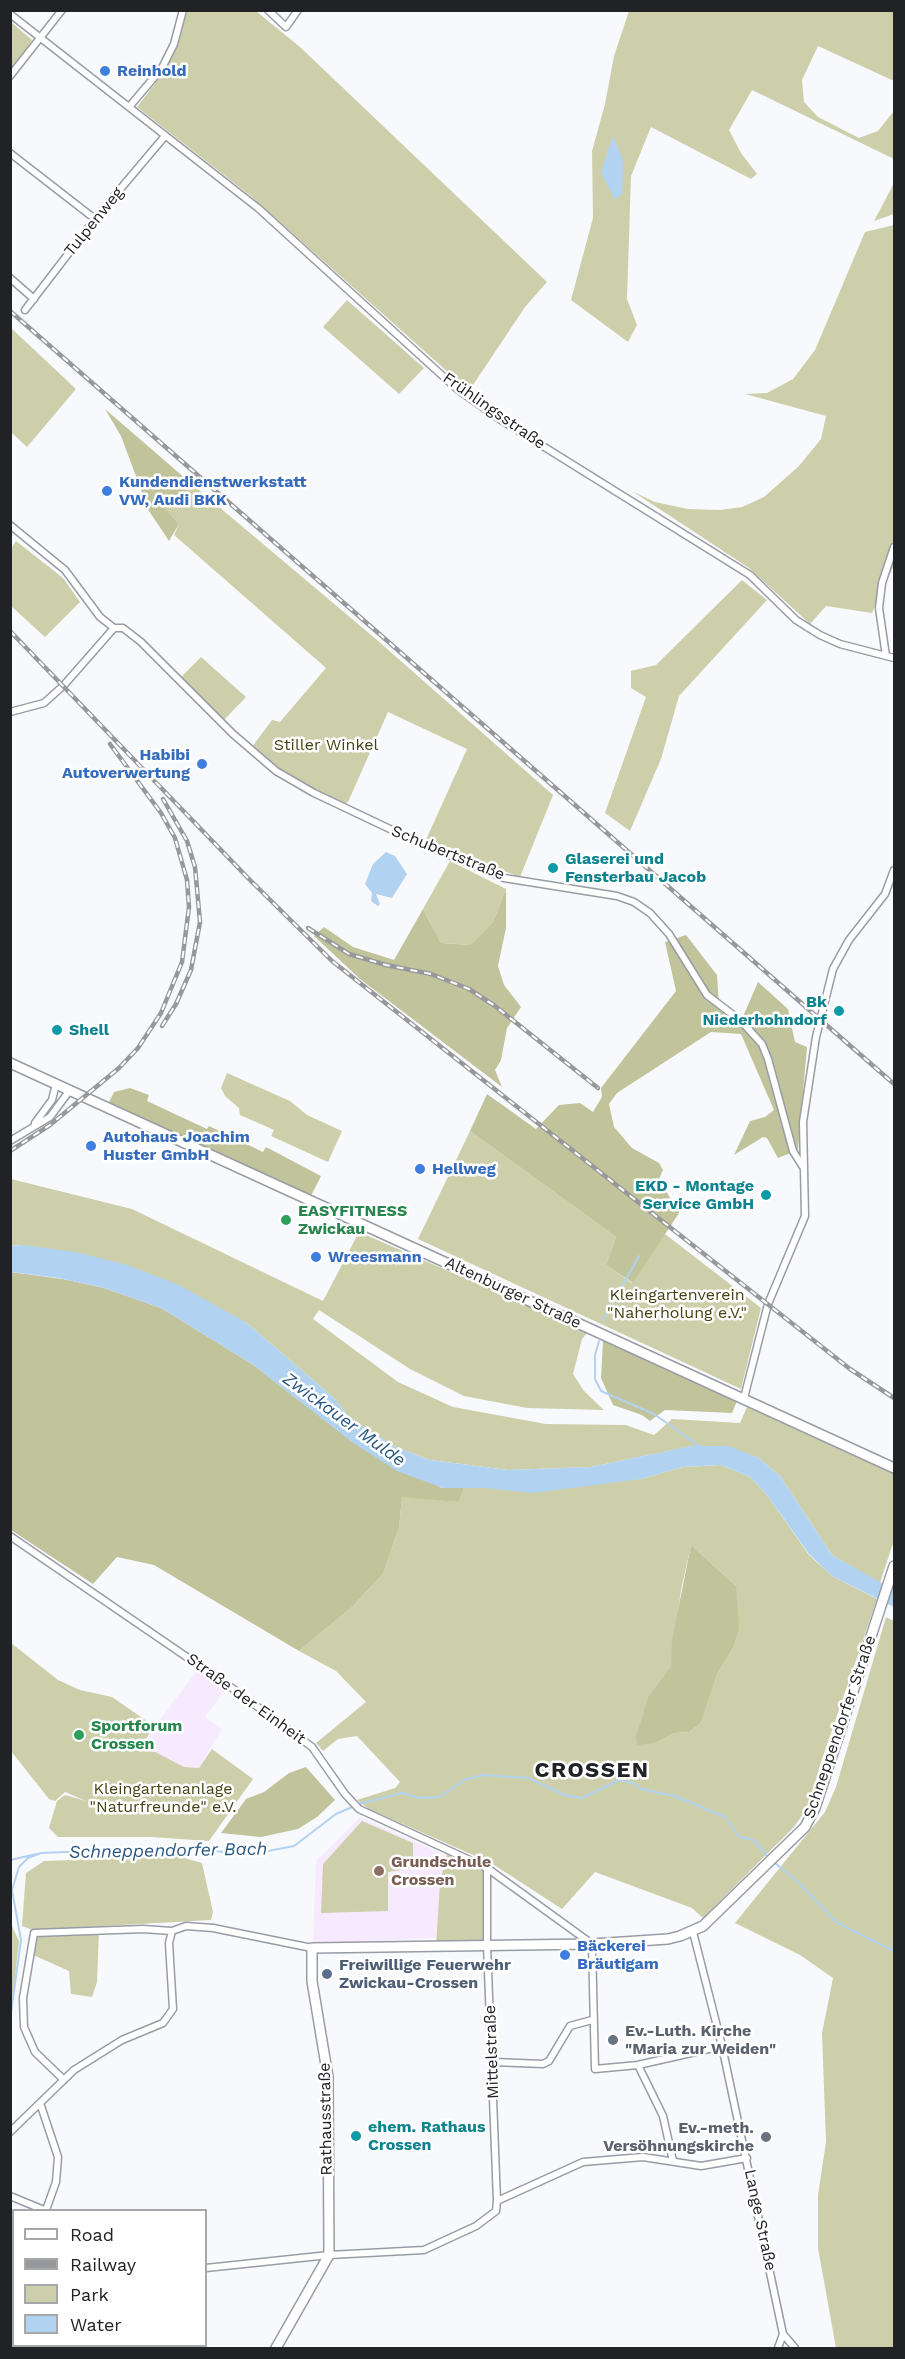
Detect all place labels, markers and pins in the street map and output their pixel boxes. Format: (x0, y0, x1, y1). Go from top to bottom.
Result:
place label: Reinhold (117, 61, 187, 81)
marker: Reinhold (98, 64, 112, 78)
place label: Kundendienstwerkstatt VW, Audi BKK (119, 472, 307, 510)
marker: Kundendienstwerkstatt VW, Audi BKK (100, 484, 114, 498)
place label: Habibi Autoverwertung (62, 745, 190, 783)
marker: Habibi Autoverwertung (195, 757, 209, 771)
place label: Glaserei und Fensterbau Jacob (565, 849, 706, 887)
marker: Glaserei und Fensterbau Jacob (546, 861, 560, 875)
place label: Bk Niederhohndorf (702, 992, 827, 1030)
marker: Bk Niederhohndorf (832, 1004, 846, 1018)
place label: Shell (69, 1020, 109, 1040)
marker: Shell (50, 1023, 64, 1037)
place label: Autohaus Joachim Huster GmbH (103, 1127, 250, 1165)
marker: Autohaus Joachim Huster GmbH (84, 1139, 98, 1153)
place label: Hellweg (432, 1159, 496, 1179)
marker: Hellweg (413, 1162, 427, 1176)
place label: EKD - Montage Service GmbH (635, 1176, 754, 1214)
marker: EKD - Montage Service GmbH (759, 1188, 773, 1202)
place label: EASYFITNESS Zwickau (298, 1201, 407, 1239)
marker: EASYFITNESS Zwickau (279, 1213, 293, 1227)
place label: Wreesmann (328, 1247, 422, 1267)
marker: Wreesmann (309, 1250, 323, 1264)
place label: Sportforum Crossen (91, 1716, 182, 1754)
marker: Sportforum Crossen (72, 1728, 86, 1742)
place label: Grundschule Crossen (391, 1852, 491, 1890)
marker: Grundschule Crossen (372, 1864, 386, 1878)
place label: Bäckerei Bräutigam (577, 1936, 659, 1974)
marker: Bäckerei Bräutigam (558, 1948, 572, 1962)
place label: Freiwillige Feuerwehr Zwickau-Crossen (339, 1955, 511, 1993)
marker: Freiwillige Feuerwehr Zwickau-Crossen (320, 1967, 334, 1981)
place label: Ev.-Luth. Kirche "Maria zur Weiden" (625, 2021, 776, 2059)
marker: Ev.-Luth. Kirche "Maria zur Weiden" (606, 2033, 620, 2047)
place label: ehem. Rathaus Crossen (368, 2117, 485, 2155)
place label: Ev.-meth. Versöhnungskirche (603, 2118, 754, 2156)
marker: ehem. Rathaus Crossen (349, 2129, 363, 2143)
marker: Ev.-meth. Versöhnungskirche (759, 2130, 773, 2144)

